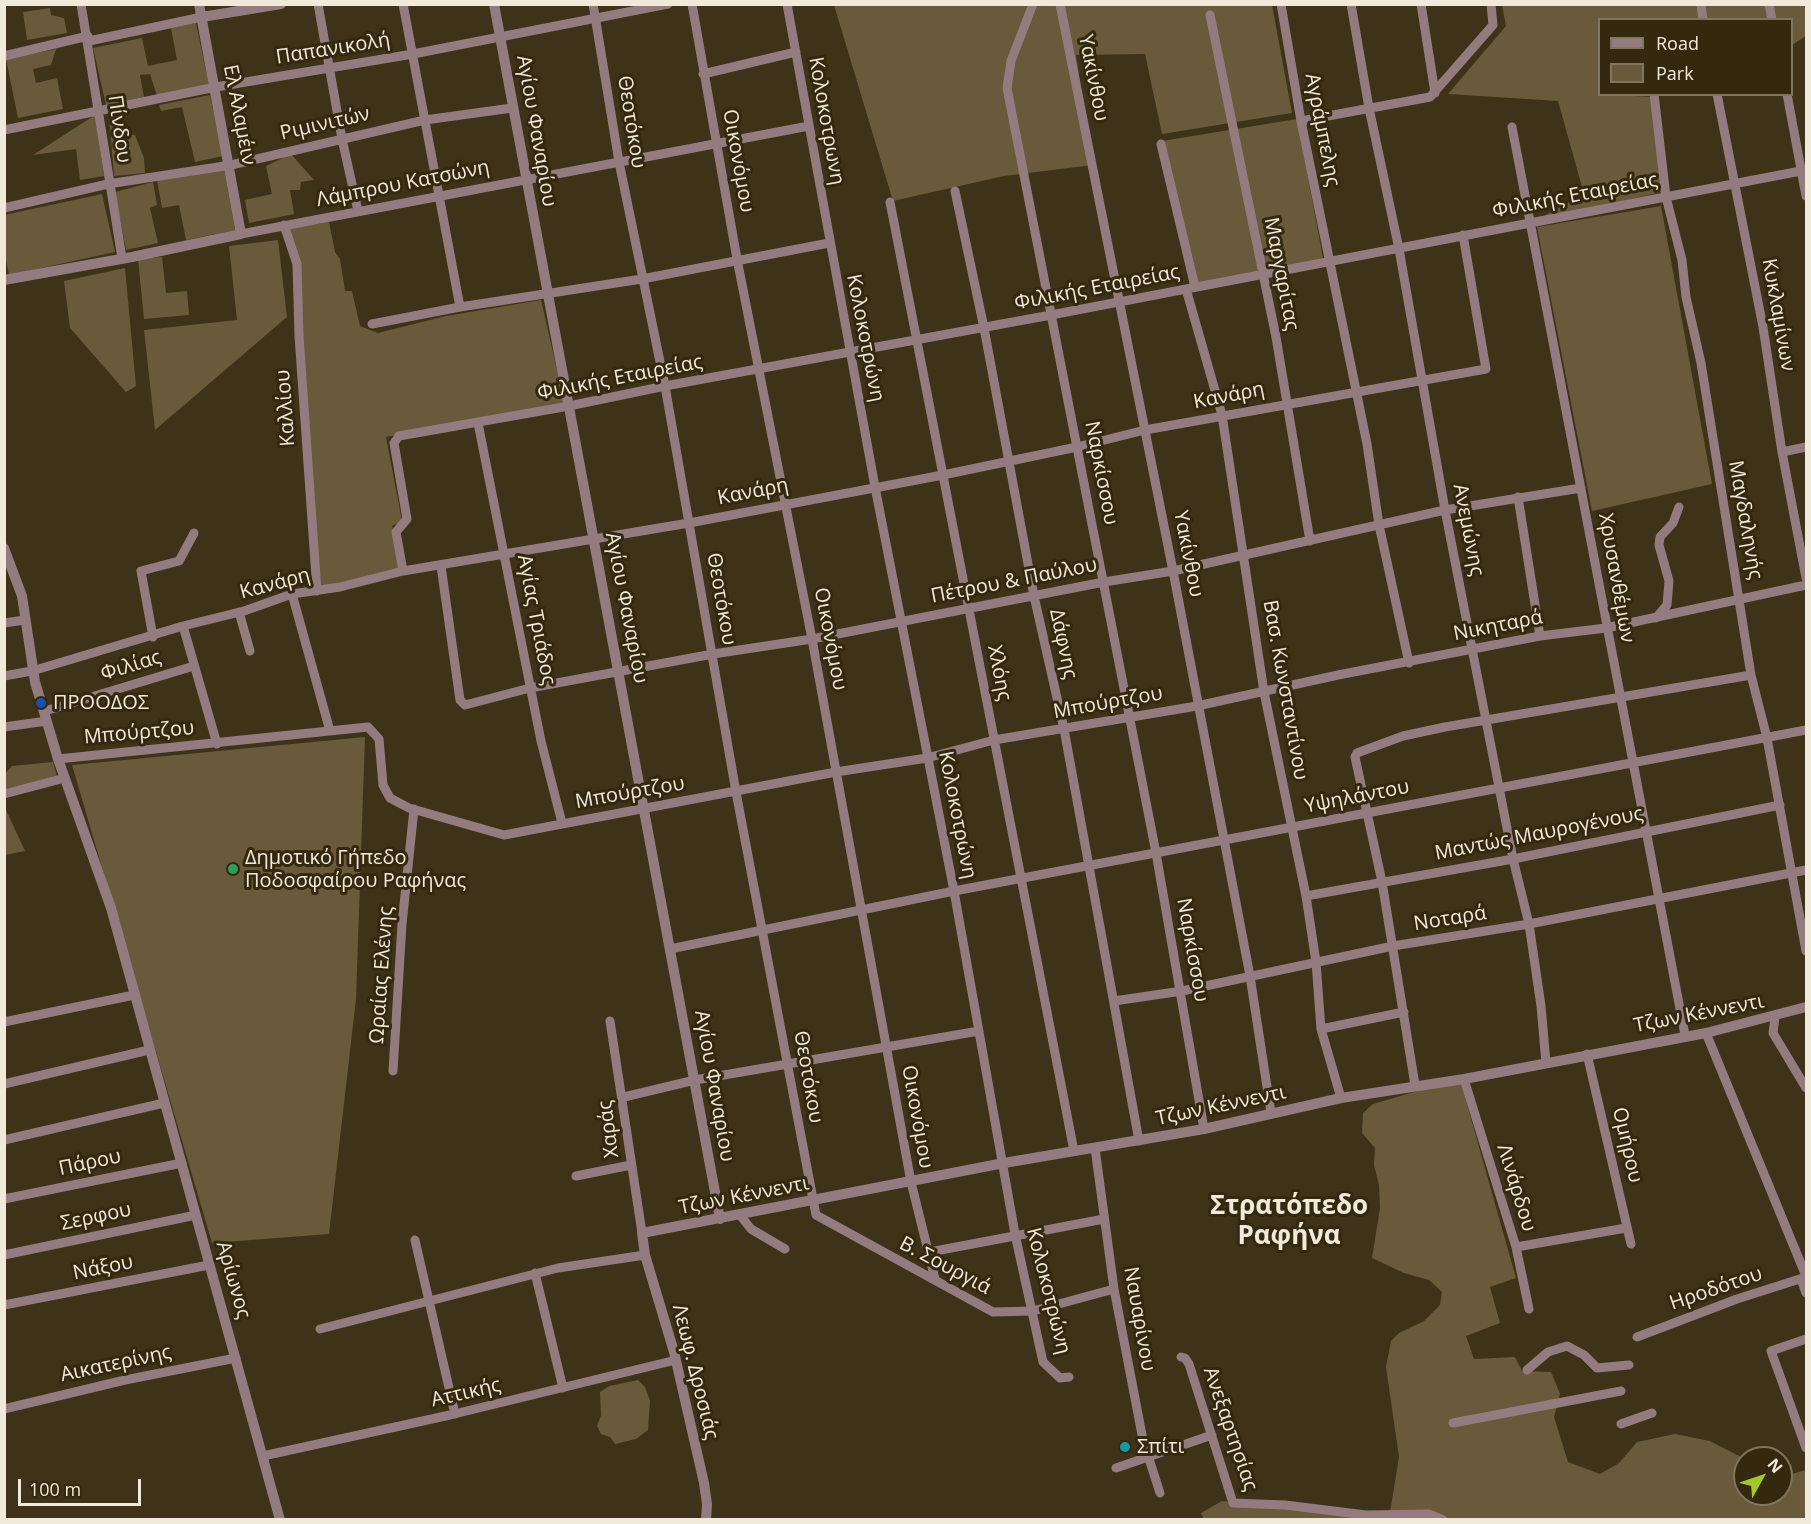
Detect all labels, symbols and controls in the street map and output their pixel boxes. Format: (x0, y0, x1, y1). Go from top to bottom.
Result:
legend (1598, 18, 1793, 96)
street label: Παπανικολή (274, 28, 392, 70)
text: Road (1656, 31, 1699, 55)
street label: Υακίνθου (1073, 33, 1113, 123)
street label: Αγίου Φαναρίου (511, 53, 561, 209)
street label: Κολοκοτρωνη (803, 55, 849, 187)
text: Park (1656, 61, 1694, 85)
street label: Ελ Αλαμέιν (217, 63, 261, 167)
street label: Αγράμπελης (1299, 71, 1345, 189)
street label: Θεοτόκου (612, 74, 650, 170)
street label: Πίνδου (102, 93, 136, 165)
street label: Ριμινιτών (278, 102, 372, 146)
street label: Οικονόμου (717, 108, 759, 214)
street label: Λάμπρου Κατσώνη (314, 155, 492, 213)
street label: Φιλικής Εταιρείας (1490, 168, 1660, 224)
street label: Μαργαρίτας (1258, 215, 1304, 333)
street label: Κυκλαμίνων (1756, 257, 1800, 373)
street label: Φιλικής Εταιρείας (1012, 260, 1182, 316)
street label: Κολοκοτρώνη (841, 272, 889, 404)
street label: Φιλικής Εταιρείας (535, 350, 705, 406)
street label: Καλλίου (271, 369, 301, 447)
street label: Κανάρη (1191, 377, 1267, 415)
street label: Ναρκίσσου (1079, 419, 1123, 527)
street label: Μαγδαληνής (1723, 459, 1767, 581)
street label: Κανάρη (715, 473, 791, 511)
street label: Ανεμώνης (1447, 482, 1489, 578)
street label: Υακίνθου (1168, 509, 1208, 599)
street label: Χρυσανθέμων (1593, 511, 1639, 645)
street label: Αγίου Φαναρίου (600, 530, 652, 686)
street label: Θεοτόκου (701, 551, 741, 647)
street label: Αγίας Τριάδος (512, 553, 560, 687)
street label: Πέτρου & Παύλου (929, 553, 1099, 609)
street label: Κανάρη (237, 563, 313, 605)
street label: Οικονόμου (808, 586, 852, 692)
street label: Βασ. Κωνσταντίνου (1257, 598, 1313, 782)
street label: Νικηταρά (1451, 606, 1545, 646)
street label: Δάφνης (1044, 607, 1082, 681)
street label: Χλόης (982, 643, 1016, 703)
street label: Φιλίας (98, 645, 164, 687)
street label: Μπούρτζου (1051, 682, 1165, 724)
place label: ΠΡΟΟΔΟΣ (53, 691, 149, 715)
marker: ΠΡΟΟΔΟΣ (34, 696, 48, 710)
street label: Μπούρτζου (83, 716, 195, 750)
street label: Κολοκοτρώνη (933, 749, 981, 881)
street label: Μπούρτζου (573, 772, 687, 814)
street label: Υψηλάντου (1303, 775, 1411, 819)
street label: Μαντώς Μαυρογένους (1433, 802, 1645, 866)
place label: Δημοτικό Γήπεδο Ποδοσφαίρου Ραφήνας (245, 846, 466, 893)
marker: Δημοτικό Γήπεδο Ποδοσφαίρου Ραφήνας (226, 862, 240, 876)
street label: Ναρκίσσου (1171, 896, 1213, 1004)
street label: Νοταρά (1412, 901, 1488, 937)
street label: Ωραίας Ελένης (365, 905, 399, 1045)
street label: Τζων Κέννεντι (1632, 990, 1766, 1038)
street label: Αγίου Φαναρίου (689, 1008, 739, 1164)
street label: Θεοτόκου (788, 1029, 828, 1125)
street label: Οικονόμου (896, 1064, 938, 1170)
street label: Τζων Κέννεντι (1154, 1081, 1288, 1131)
street label: Χαράς (594, 1099, 624, 1159)
street label: Ομήρου (1607, 1105, 1647, 1185)
street label: Λινάρδου (1491, 1141, 1541, 1235)
street label: Πάρου (57, 1145, 123, 1181)
street label: Τζων Κέννεντι (677, 1172, 811, 1220)
district label: Στρατόπεδο Ραφήνα (1210, 1191, 1368, 1252)
street label: Σερφου (59, 1198, 133, 1236)
street label: Κολοκοτρώνη (1021, 1225, 1075, 1357)
street label: Β. Σουργιά (895, 1232, 995, 1300)
street label: Αρίωνος (211, 1239, 255, 1321)
street label: Νάξου (71, 1250, 135, 1286)
street label: Ηροδότου (1666, 1262, 1766, 1316)
street label: Ναυαρίνου (1118, 1265, 1160, 1373)
street label: Λεωφ. Δροσιάς (667, 1302, 723, 1442)
street label: Αικατερίνης (58, 1341, 174, 1387)
street label: Ανεξαρτησίας (1198, 1364, 1262, 1494)
street label: Αττικής (429, 1373, 503, 1413)
place label: Σπίτι (1137, 1435, 1184, 1459)
marker: Σπίτι (1118, 1440, 1132, 1454)
north arrow (1733, 1446, 1793, 1506)
text: N (1763, 1454, 1788, 1478)
scale bar (21, 1467, 144, 1505)
text: 100 m (29, 1477, 81, 1501)

